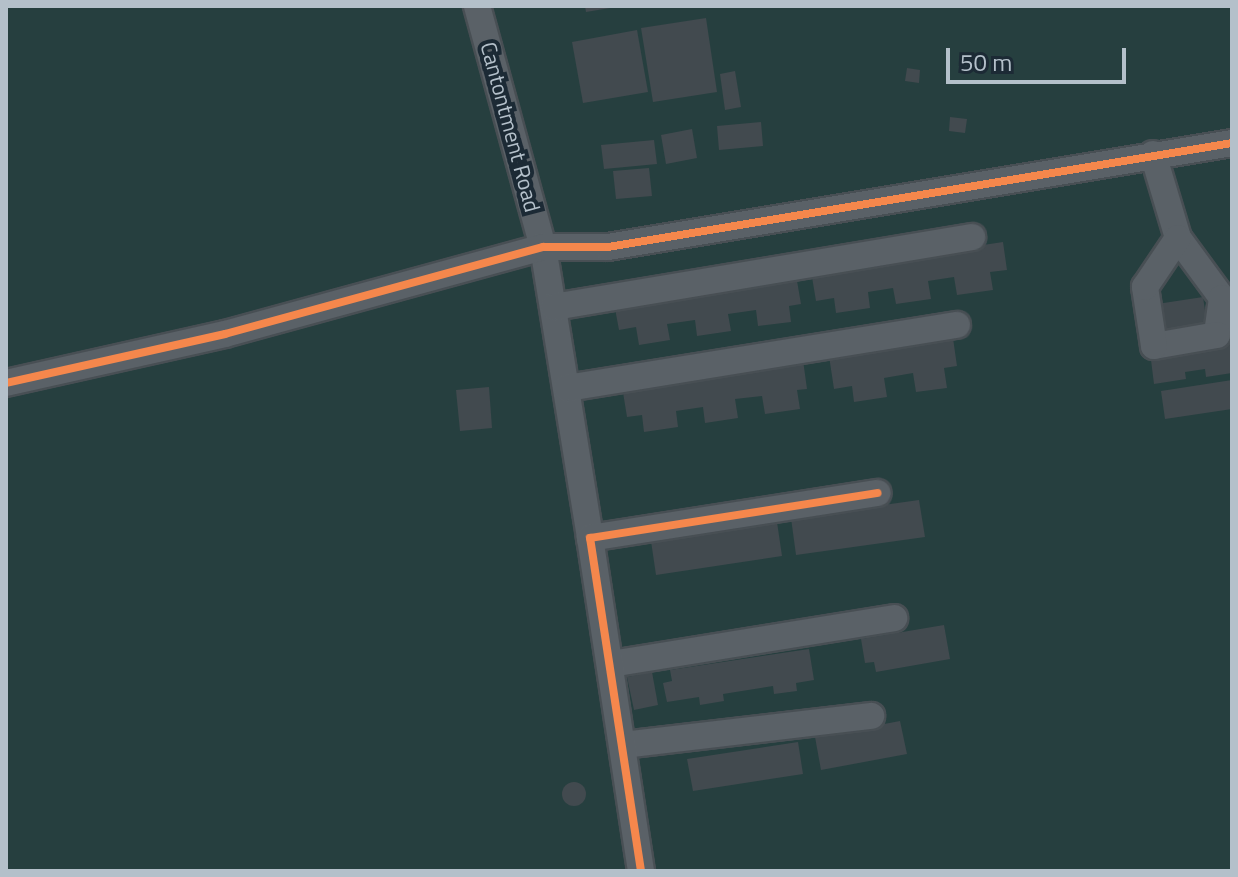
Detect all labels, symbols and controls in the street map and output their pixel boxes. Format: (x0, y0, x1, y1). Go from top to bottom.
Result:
scale bar (950, 32, 1130, 82)
street label: Cantontment Road (475, 39, 545, 215)
text: 50 m (960, 44, 1012, 80)

